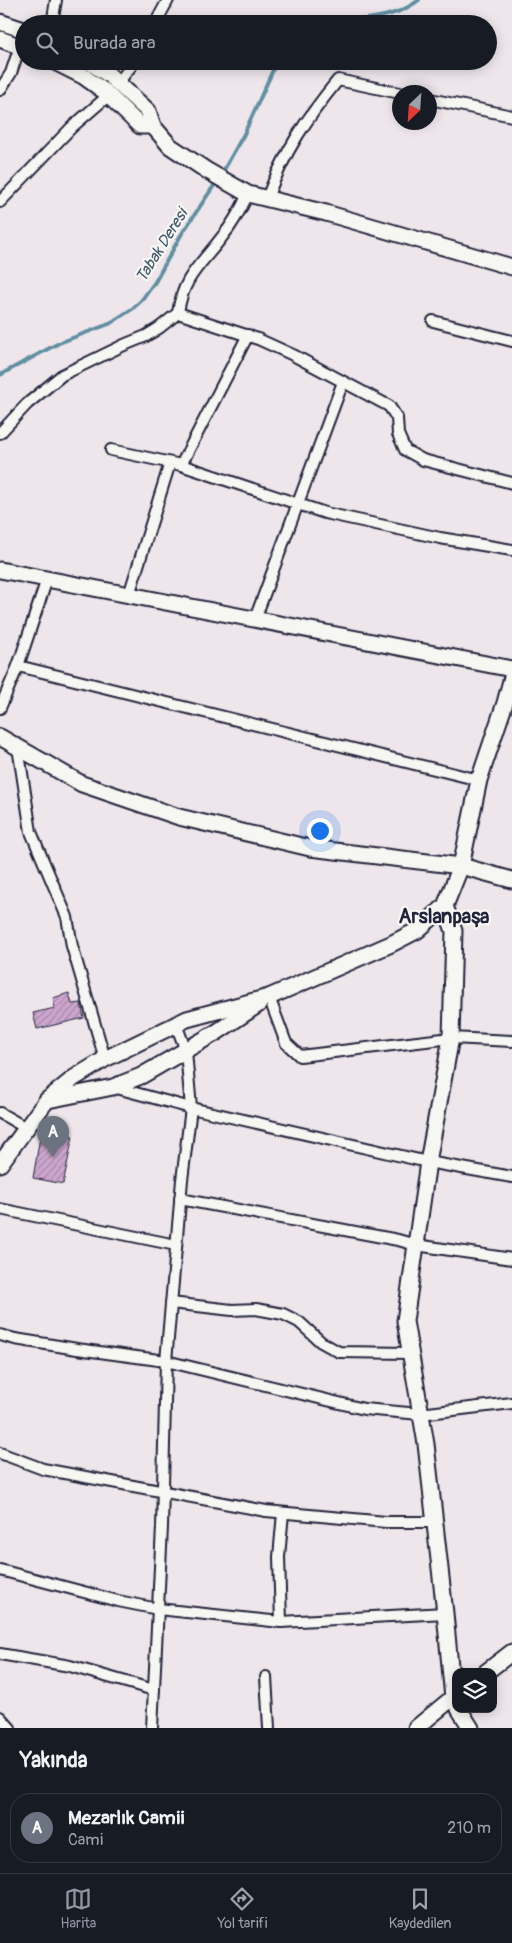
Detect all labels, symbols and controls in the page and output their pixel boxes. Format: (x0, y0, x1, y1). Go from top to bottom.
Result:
search box (15, 15, 497, 70)
icon: search (33, 29, 61, 57)
text: Burada ara (73, 31, 156, 55)
north arrow (392, 85, 437, 130)
water label: Tabak Deresi (131, 203, 194, 286)
your location (307, 818, 333, 844)
district label: Arslanpaşa (399, 904, 489, 929)
pin: A (37, 1116, 69, 1157)
map controls (452, 1668, 497, 1713)
button: layers (452, 1668, 497, 1713)
text: Yakında (20, 1747, 87, 1774)
text: Mezarlık Camii (68, 1806, 184, 1830)
text: A (32, 1818, 42, 1838)
text: 210 m (447, 1818, 491, 1838)
text: Cami (68, 1830, 103, 1850)
tab: Harita (61, 1885, 96, 1932)
tab: Yol tarifi (217, 1885, 267, 1932)
tab: Kaydedilen (389, 1885, 451, 1932)

